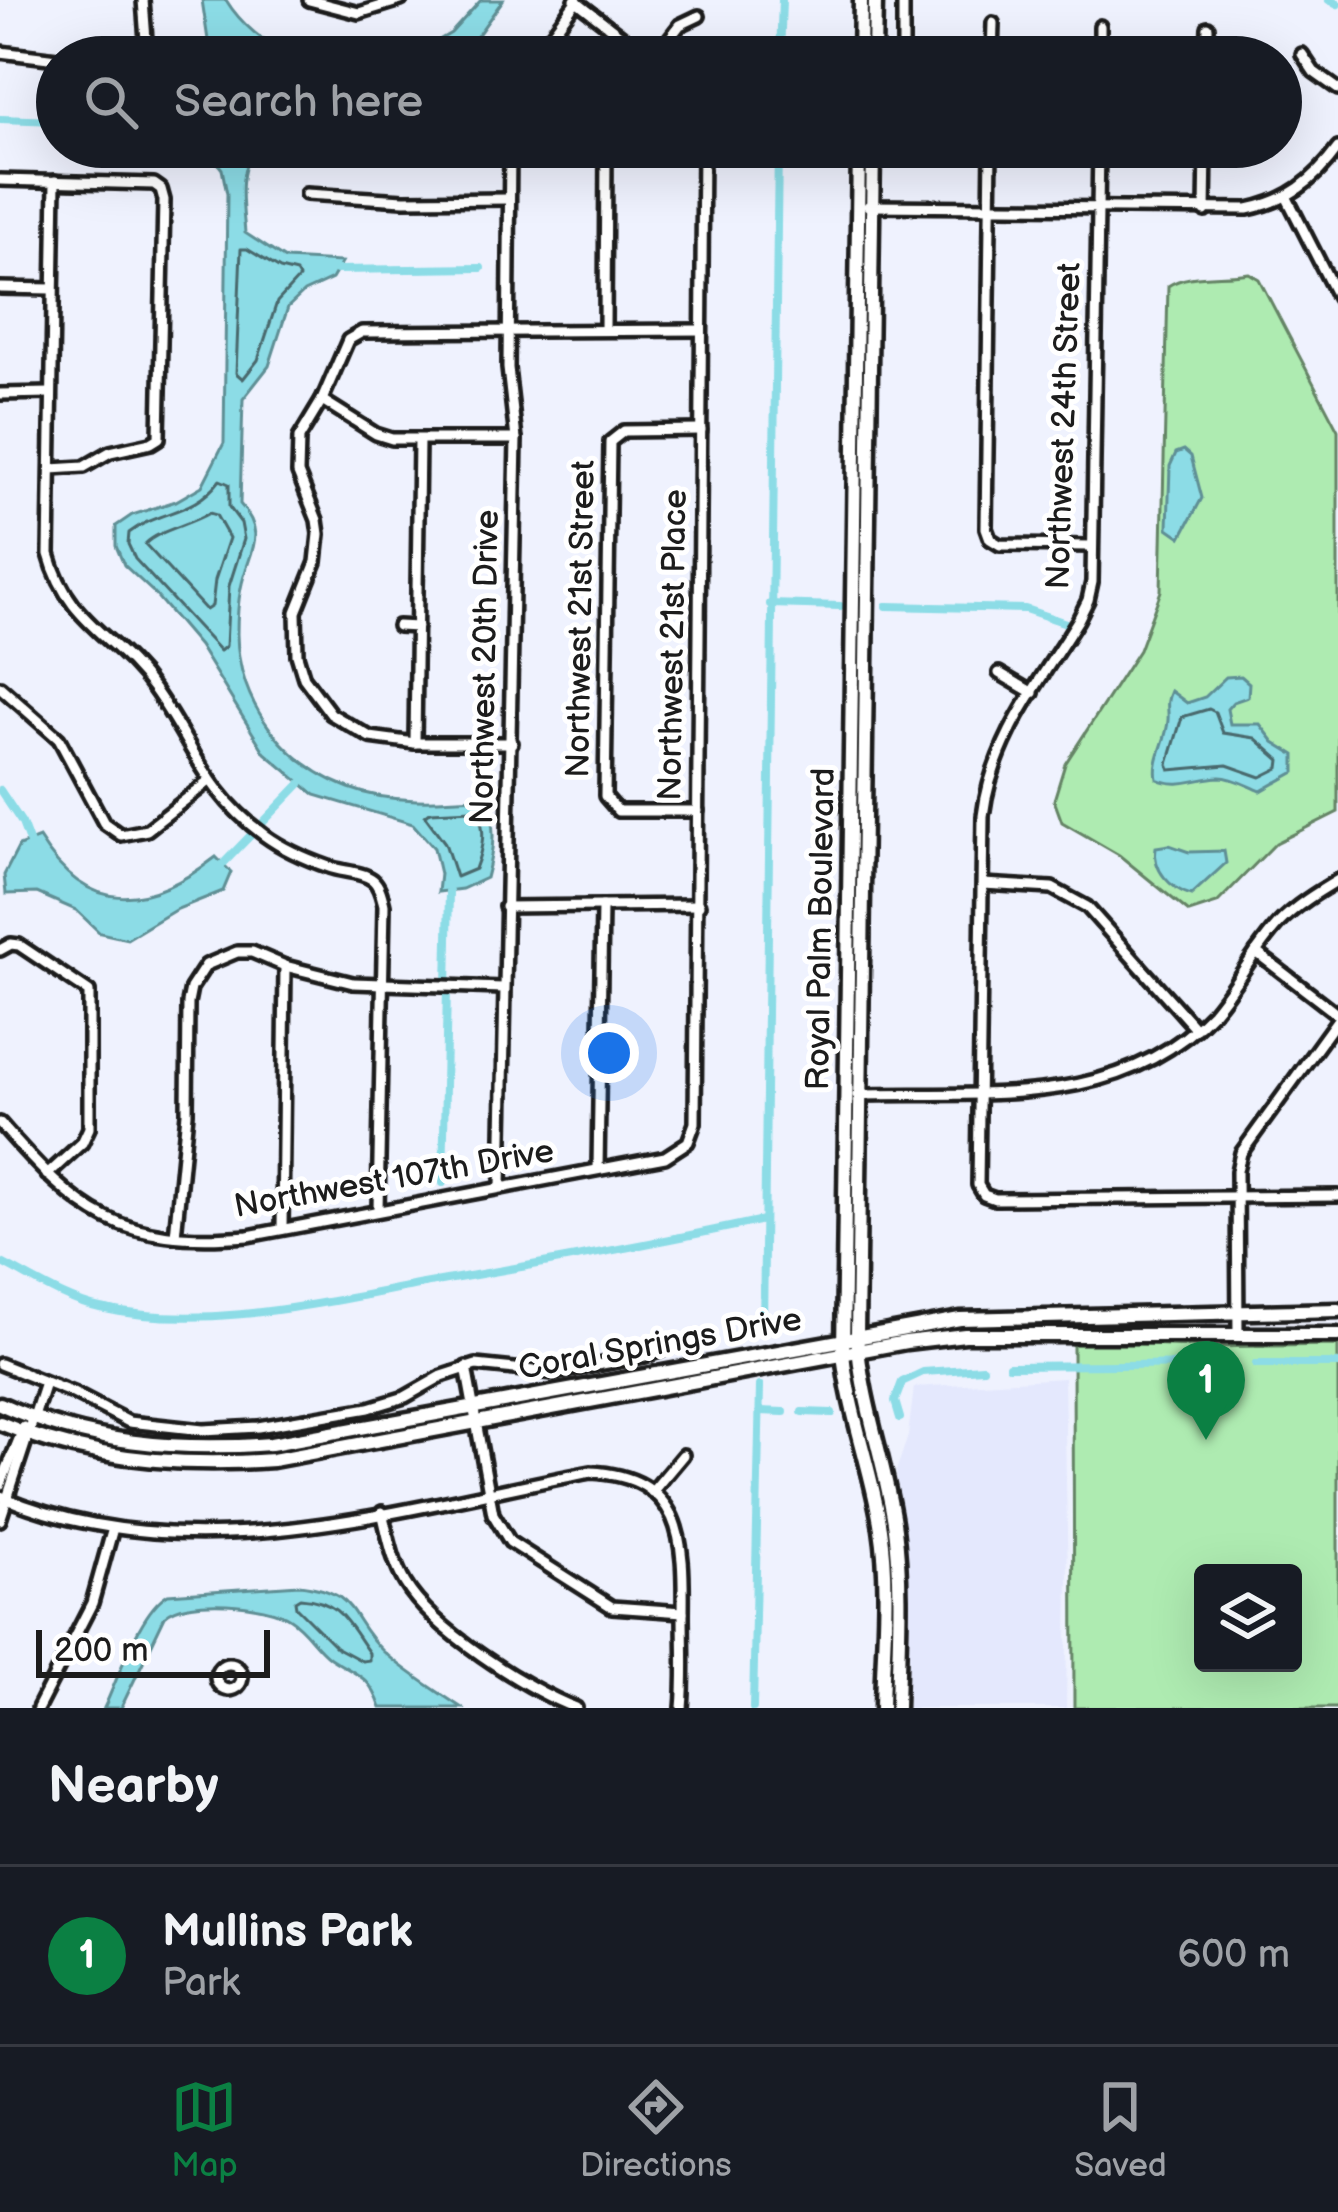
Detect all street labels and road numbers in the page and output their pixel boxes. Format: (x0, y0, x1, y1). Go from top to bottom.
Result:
street label: Northwest 24th Street (1038, 262, 1090, 590)
street label: Northwest 21st Street (558, 460, 604, 778)
street label: Northwest 21st Place (650, 489, 696, 801)
street label: Northwest 20th Drive (462, 509, 508, 825)
street label: Royal Palm Boulevard (798, 767, 844, 1091)
street label: Northwest 107th Drive (231, 1131, 557, 1227)
street label: Coral Springs Drive (515, 1299, 805, 1389)

